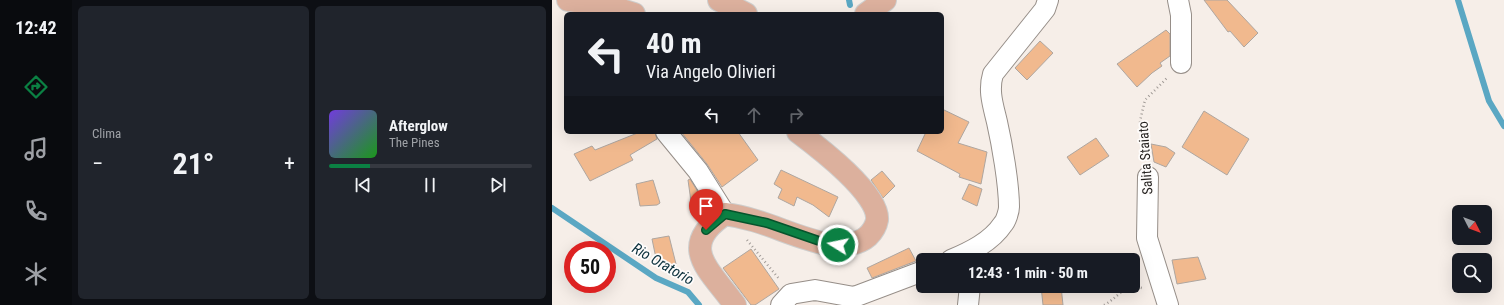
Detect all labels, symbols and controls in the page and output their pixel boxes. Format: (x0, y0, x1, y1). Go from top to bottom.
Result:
text: 12:42 (15, 17, 57, 38)
text: 40 m (646, 27, 702, 60)
icon: left (580, 28, 632, 80)
text: Via Angelo Olivieri (646, 61, 776, 82)
icon: directions (22, 73, 50, 101)
icon: left (701, 104, 723, 126)
icon: ahead (743, 104, 765, 126)
icon: right (785, 104, 807, 126)
text: Afterglow (389, 117, 448, 135)
street label: Salita Staiato (1134, 121, 1156, 195)
text: Clima (92, 126, 121, 141)
icon: music (22, 135, 50, 163)
text: The Pines (389, 135, 440, 150)
text: 21° (173, 146, 215, 181)
text: − (92, 151, 103, 176)
text: + (284, 151, 295, 176)
icon: previous (352, 174, 374, 196)
icon: pause (419, 174, 441, 196)
icon: next (487, 174, 509, 196)
pin (689, 189, 723, 230)
icon: arrive (695, 195, 717, 217)
icon: phone (22, 197, 50, 225)
north arrow (1452, 205, 1492, 245)
map controls (1452, 205, 1492, 293)
position arrow (817, 224, 859, 266)
water label: Rio Oratorio (629, 239, 697, 289)
speed limit sign: 50 (564, 241, 616, 293)
button: search (1452, 253, 1492, 293)
icon: climate (22, 260, 50, 288)
text: 12:43 · 1 min · 50 m (968, 264, 1088, 282)

